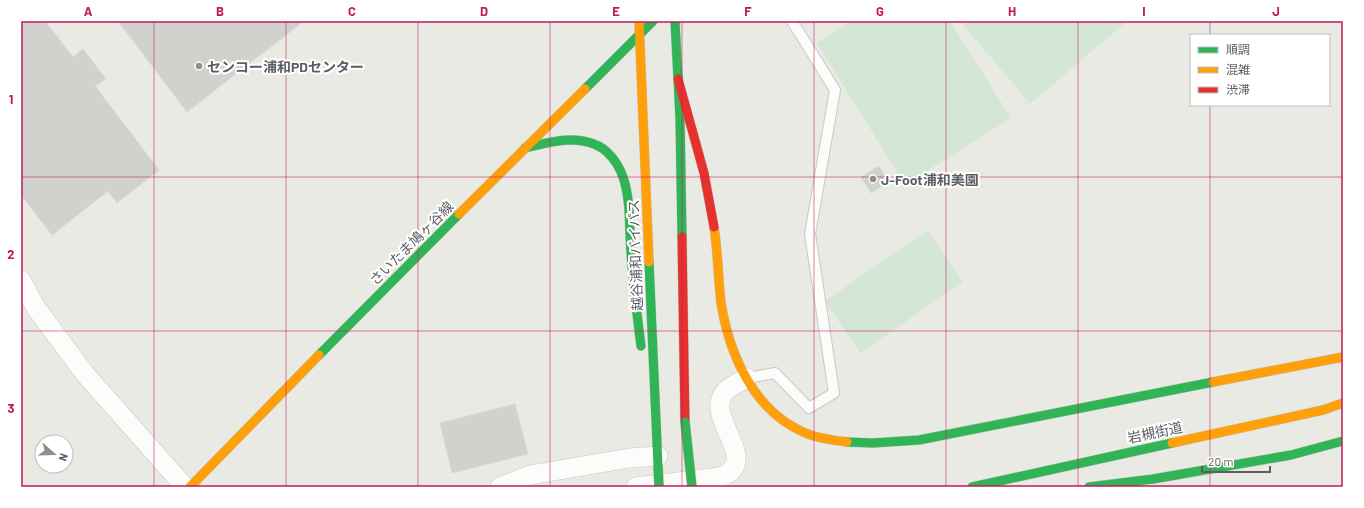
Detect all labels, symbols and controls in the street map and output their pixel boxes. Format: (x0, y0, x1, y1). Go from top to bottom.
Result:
text: A (84, 3, 93, 19)
text: B (216, 3, 224, 19)
text: C (348, 3, 356, 19)
text: D (480, 3, 488, 19)
text: E (612, 3, 620, 19)
text: F (744, 3, 752, 19)
text: G (876, 3, 884, 19)
text: H (1008, 3, 1016, 19)
text: I (1142, 3, 1146, 19)
text: J (1272, 3, 1280, 19)
legend (1190, 34, 1330, 106)
text: 順調 (1226, 42, 1250, 56)
place label: センコー浦和PDセンター (207, 58, 364, 75)
marker: センコー浦和PDセンター (194, 61, 204, 71)
text: 混雑 (1226, 62, 1250, 76)
text: 渋滞 (1226, 82, 1250, 96)
text: 1 (9, 91, 13, 107)
place label: J-Foot浦和美園 (881, 171, 979, 188)
marker: J-Foot浦和美園 (868, 174, 878, 184)
street label: さいたま鳩ヶ谷線 (366, 198, 456, 288)
street label: 越谷浦和バイパス (625, 199, 645, 311)
text: 2 (7, 246, 15, 262)
text: 3 (7, 400, 15, 416)
street label: 岩槻街道 (1126, 418, 1184, 446)
north arrow (34, 434, 74, 474)
scale bar (1202, 448, 1270, 474)
text: N (57, 452, 71, 463)
text: 20 m (1208, 454, 1234, 468)

